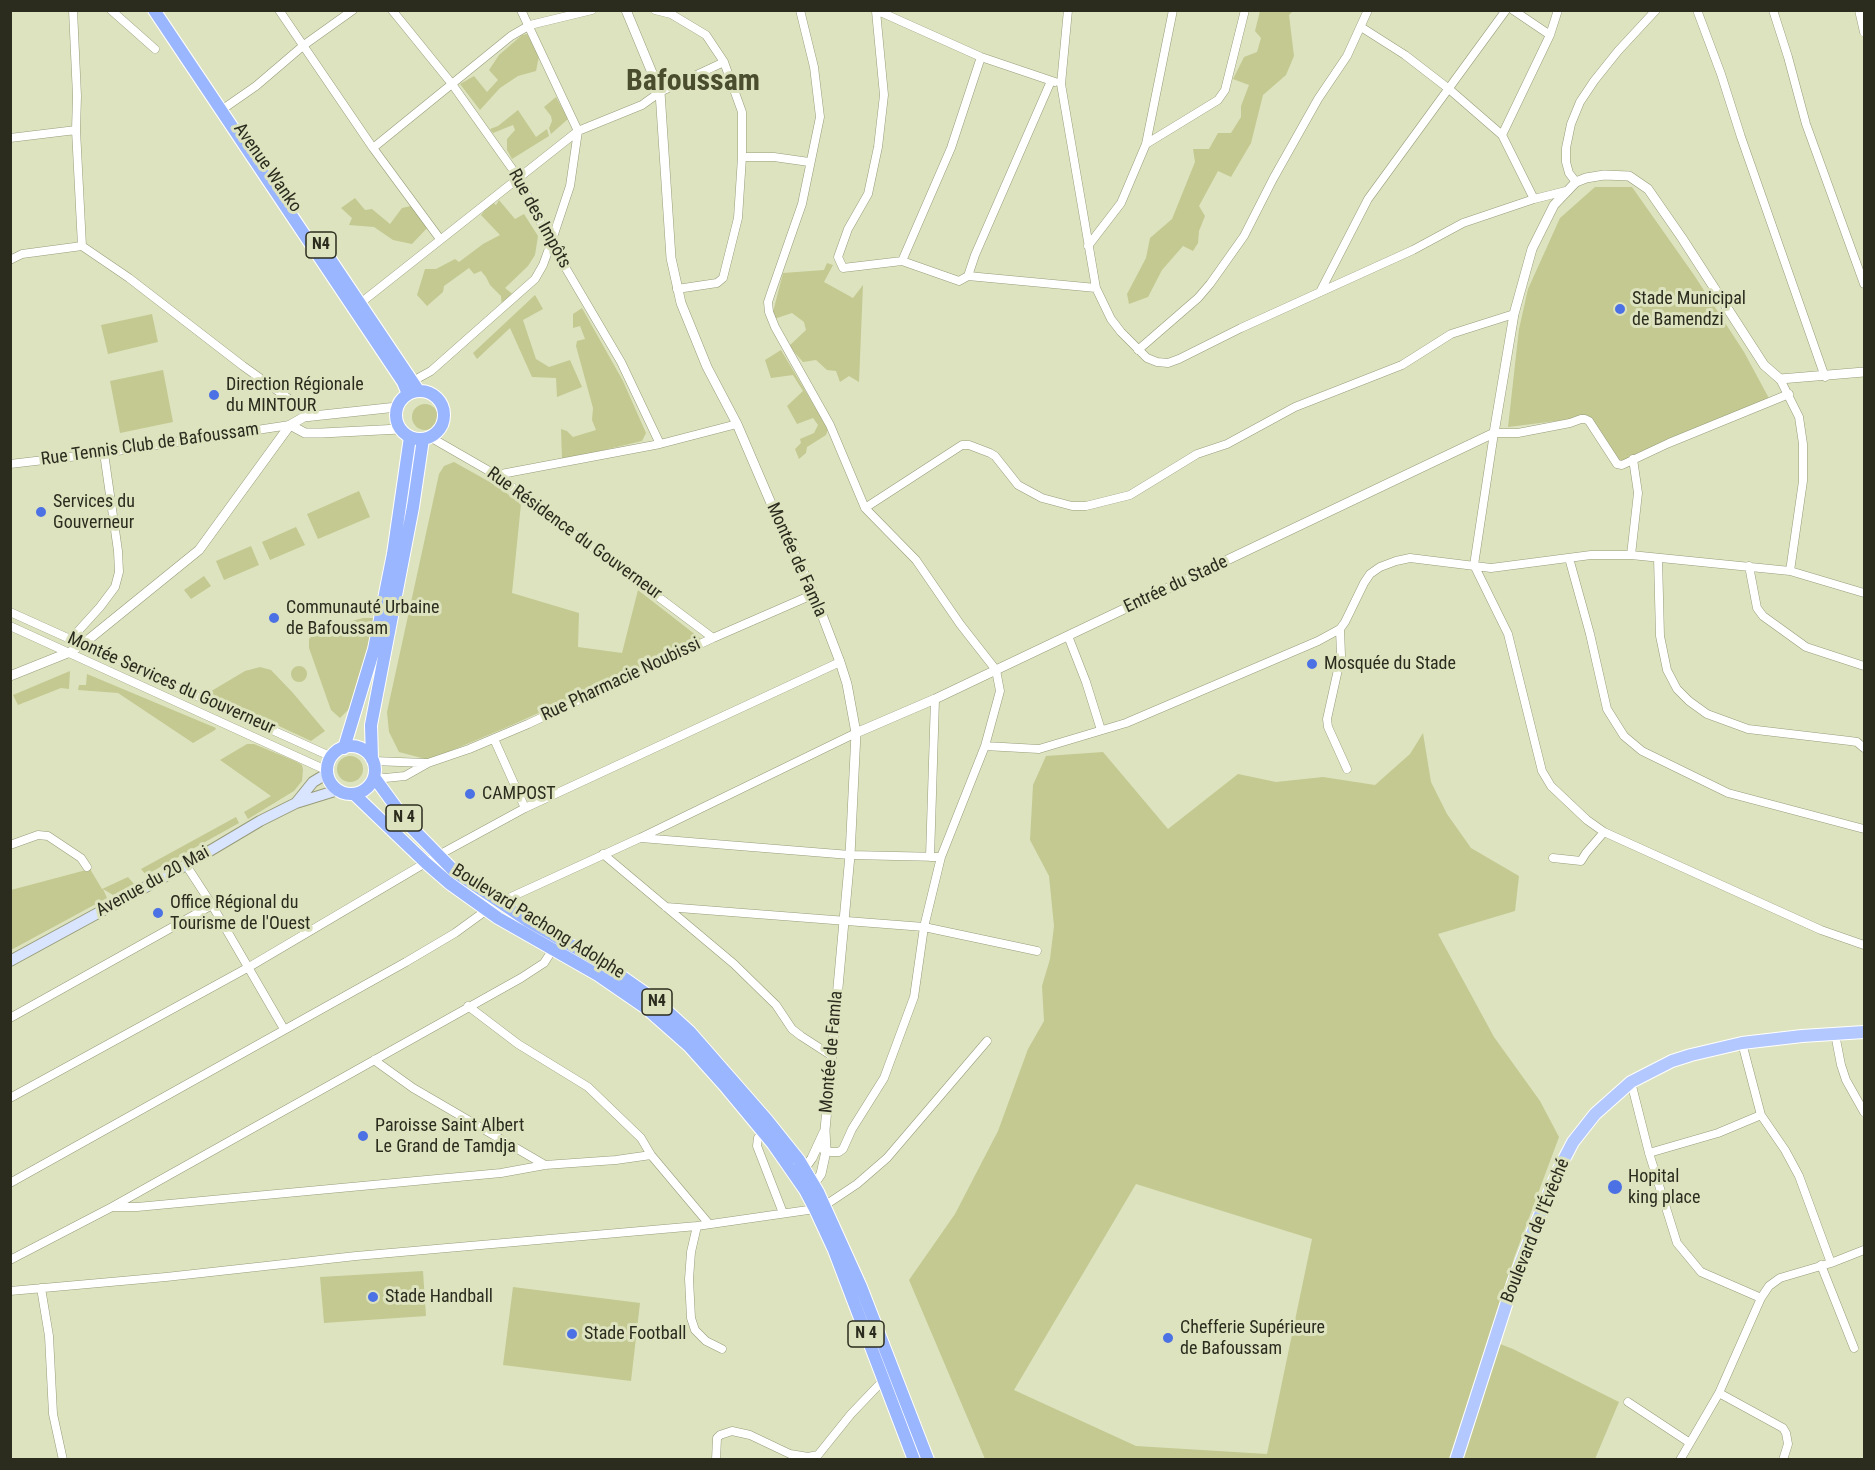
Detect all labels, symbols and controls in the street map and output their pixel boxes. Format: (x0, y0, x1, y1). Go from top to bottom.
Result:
district label: Bafoussam (626, 64, 760, 100)
street label: Avenue Wanko (228, 119, 306, 217)
street label: Rue des Impôts (503, 166, 575, 272)
road number: N4 (306, 232, 336, 258)
place label: Stade Municipal de Bamendzi (1632, 288, 1746, 330)
marker: Stade Municipal de Bamendzi (1613, 302, 1627, 316)
place label: Direction Régionale du MINTOUR (226, 374, 364, 416)
marker: Direction Régionale du MINTOUR (207, 388, 221, 402)
street label: Rue Tennis Club de Bafoussam (40, 419, 260, 471)
street label: Rue Résidence du Gouverneur (482, 463, 666, 605)
place label: Services du Gouverneur (53, 491, 135, 534)
street label: Montée de Famla (761, 500, 831, 620)
marker: Services du Gouverneur (34, 505, 48, 519)
street label: Entrée du Stade (1121, 552, 1231, 618)
place label: Communauté Urbaine de Bafoussam (286, 597, 439, 640)
marker: Communauté Urbaine de Bafoussam (267, 611, 281, 625)
street label: Montée Services du Gouverneur (64, 628, 278, 740)
street label: Rue Pharmacie Noubissi (538, 634, 704, 726)
place label: Mosquée du Stade (1324, 653, 1456, 675)
marker: Mosquée du Stade (1305, 657, 1319, 671)
place label: CAMPOST (482, 783, 556, 805)
marker: CAMPOST (463, 787, 477, 801)
road number: N 4 (386, 805, 422, 831)
street label: Avenue du 20 Mai (93, 842, 213, 922)
street label: Boulevard Pachong Adolphe (448, 860, 628, 984)
place label: Office Régional du Tourisme de l'Ouest (170, 892, 310, 934)
marker: Office Régional du Tourisme de l'Ouest (151, 906, 165, 920)
road number: N4 (642, 989, 672, 1015)
street label: Montée de Famla (816, 990, 848, 1114)
place label: Paroisse Saint Albert Le Grand de Tamdja (375, 1115, 524, 1158)
marker: Paroisse Saint Albert Le Grand de Tamdja (356, 1129, 370, 1143)
street label: Boulevard de l'Évêché (1497, 1156, 1575, 1306)
place label: Hopital king place (1628, 1166, 1700, 1208)
marker: Hopital king place (1606, 1178, 1624, 1196)
place label: Stade Handball (385, 1286, 493, 1308)
marker: Stade Handball (366, 1290, 380, 1304)
place label: Chefferie Supérieure de Bafoussam (1180, 1317, 1325, 1360)
road number: N 4 (848, 1321, 884, 1347)
place label: Stade Football (584, 1323, 686, 1345)
marker: Stade Football (565, 1327, 579, 1341)
marker: Chefferie Supérieure de Bafoussam (1161, 1331, 1175, 1345)

